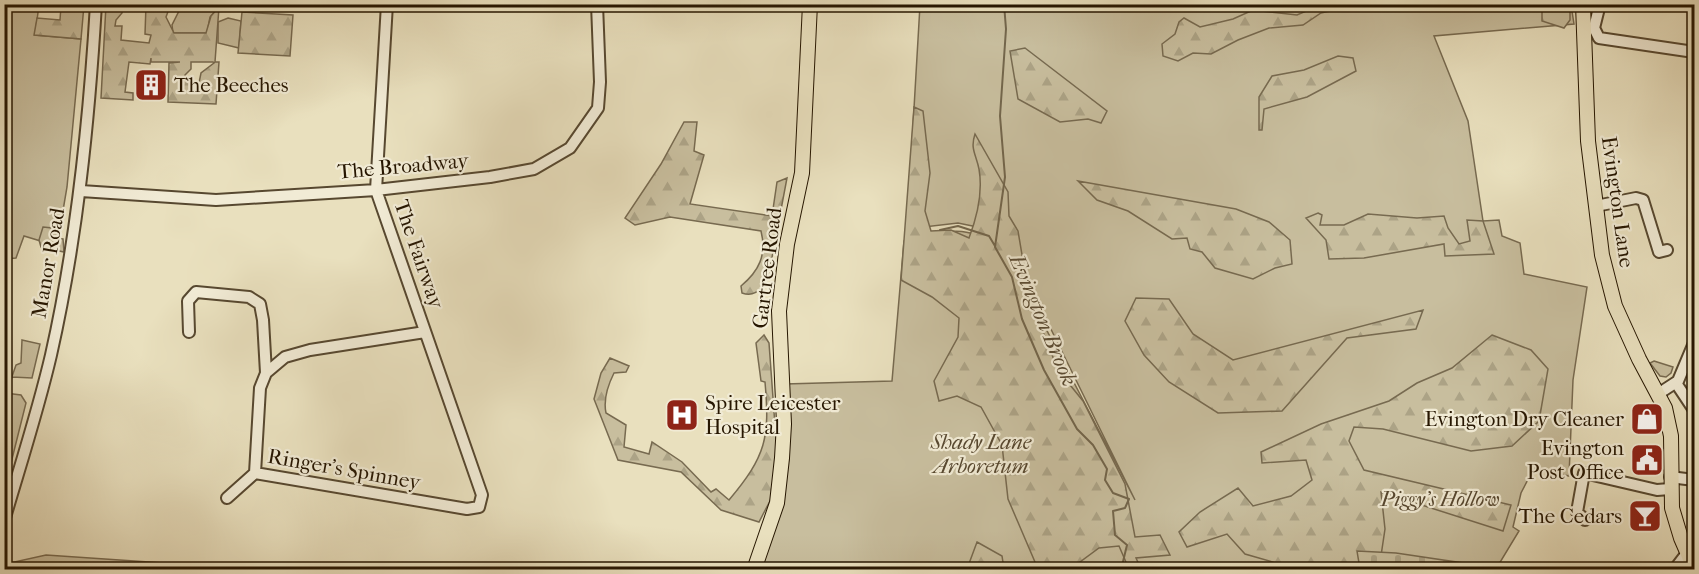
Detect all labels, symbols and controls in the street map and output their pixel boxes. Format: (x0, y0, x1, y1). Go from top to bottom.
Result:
building icon: The Beeches (133, 67, 169, 103)
place label: The Beeches (174, 73, 289, 97)
street label: Evington Lane (1597, 135, 1639, 269)
street label: The Broadway (337, 148, 470, 184)
street label: The Fairway (389, 197, 449, 312)
street label: Manor Road (26, 205, 70, 320)
street label: Gartree Road (748, 205, 786, 330)
water label: Evington Brook (1003, 248, 1082, 390)
place label: Spire Leicester Hospital (705, 391, 841, 439)
hospital icon: Spire Leicester Hospital (664, 397, 700, 433)
shop icon: Evington Dry Cleaner (1629, 401, 1665, 437)
place label: Evington Dry Cleaner (1424, 407, 1624, 431)
park label: Shady Lane Arboretum (930, 430, 1032, 478)
place label: Evington Post Office (1527, 436, 1624, 484)
public building icon: Evington Post Office (1629, 442, 1665, 478)
street label: Ringer's Spinney (266, 444, 423, 494)
park label: Piggy's Hollow (1380, 487, 1499, 511)
bar icon: The Cedars (1627, 498, 1663, 534)
place label: The Cedars (1518, 504, 1622, 528)

